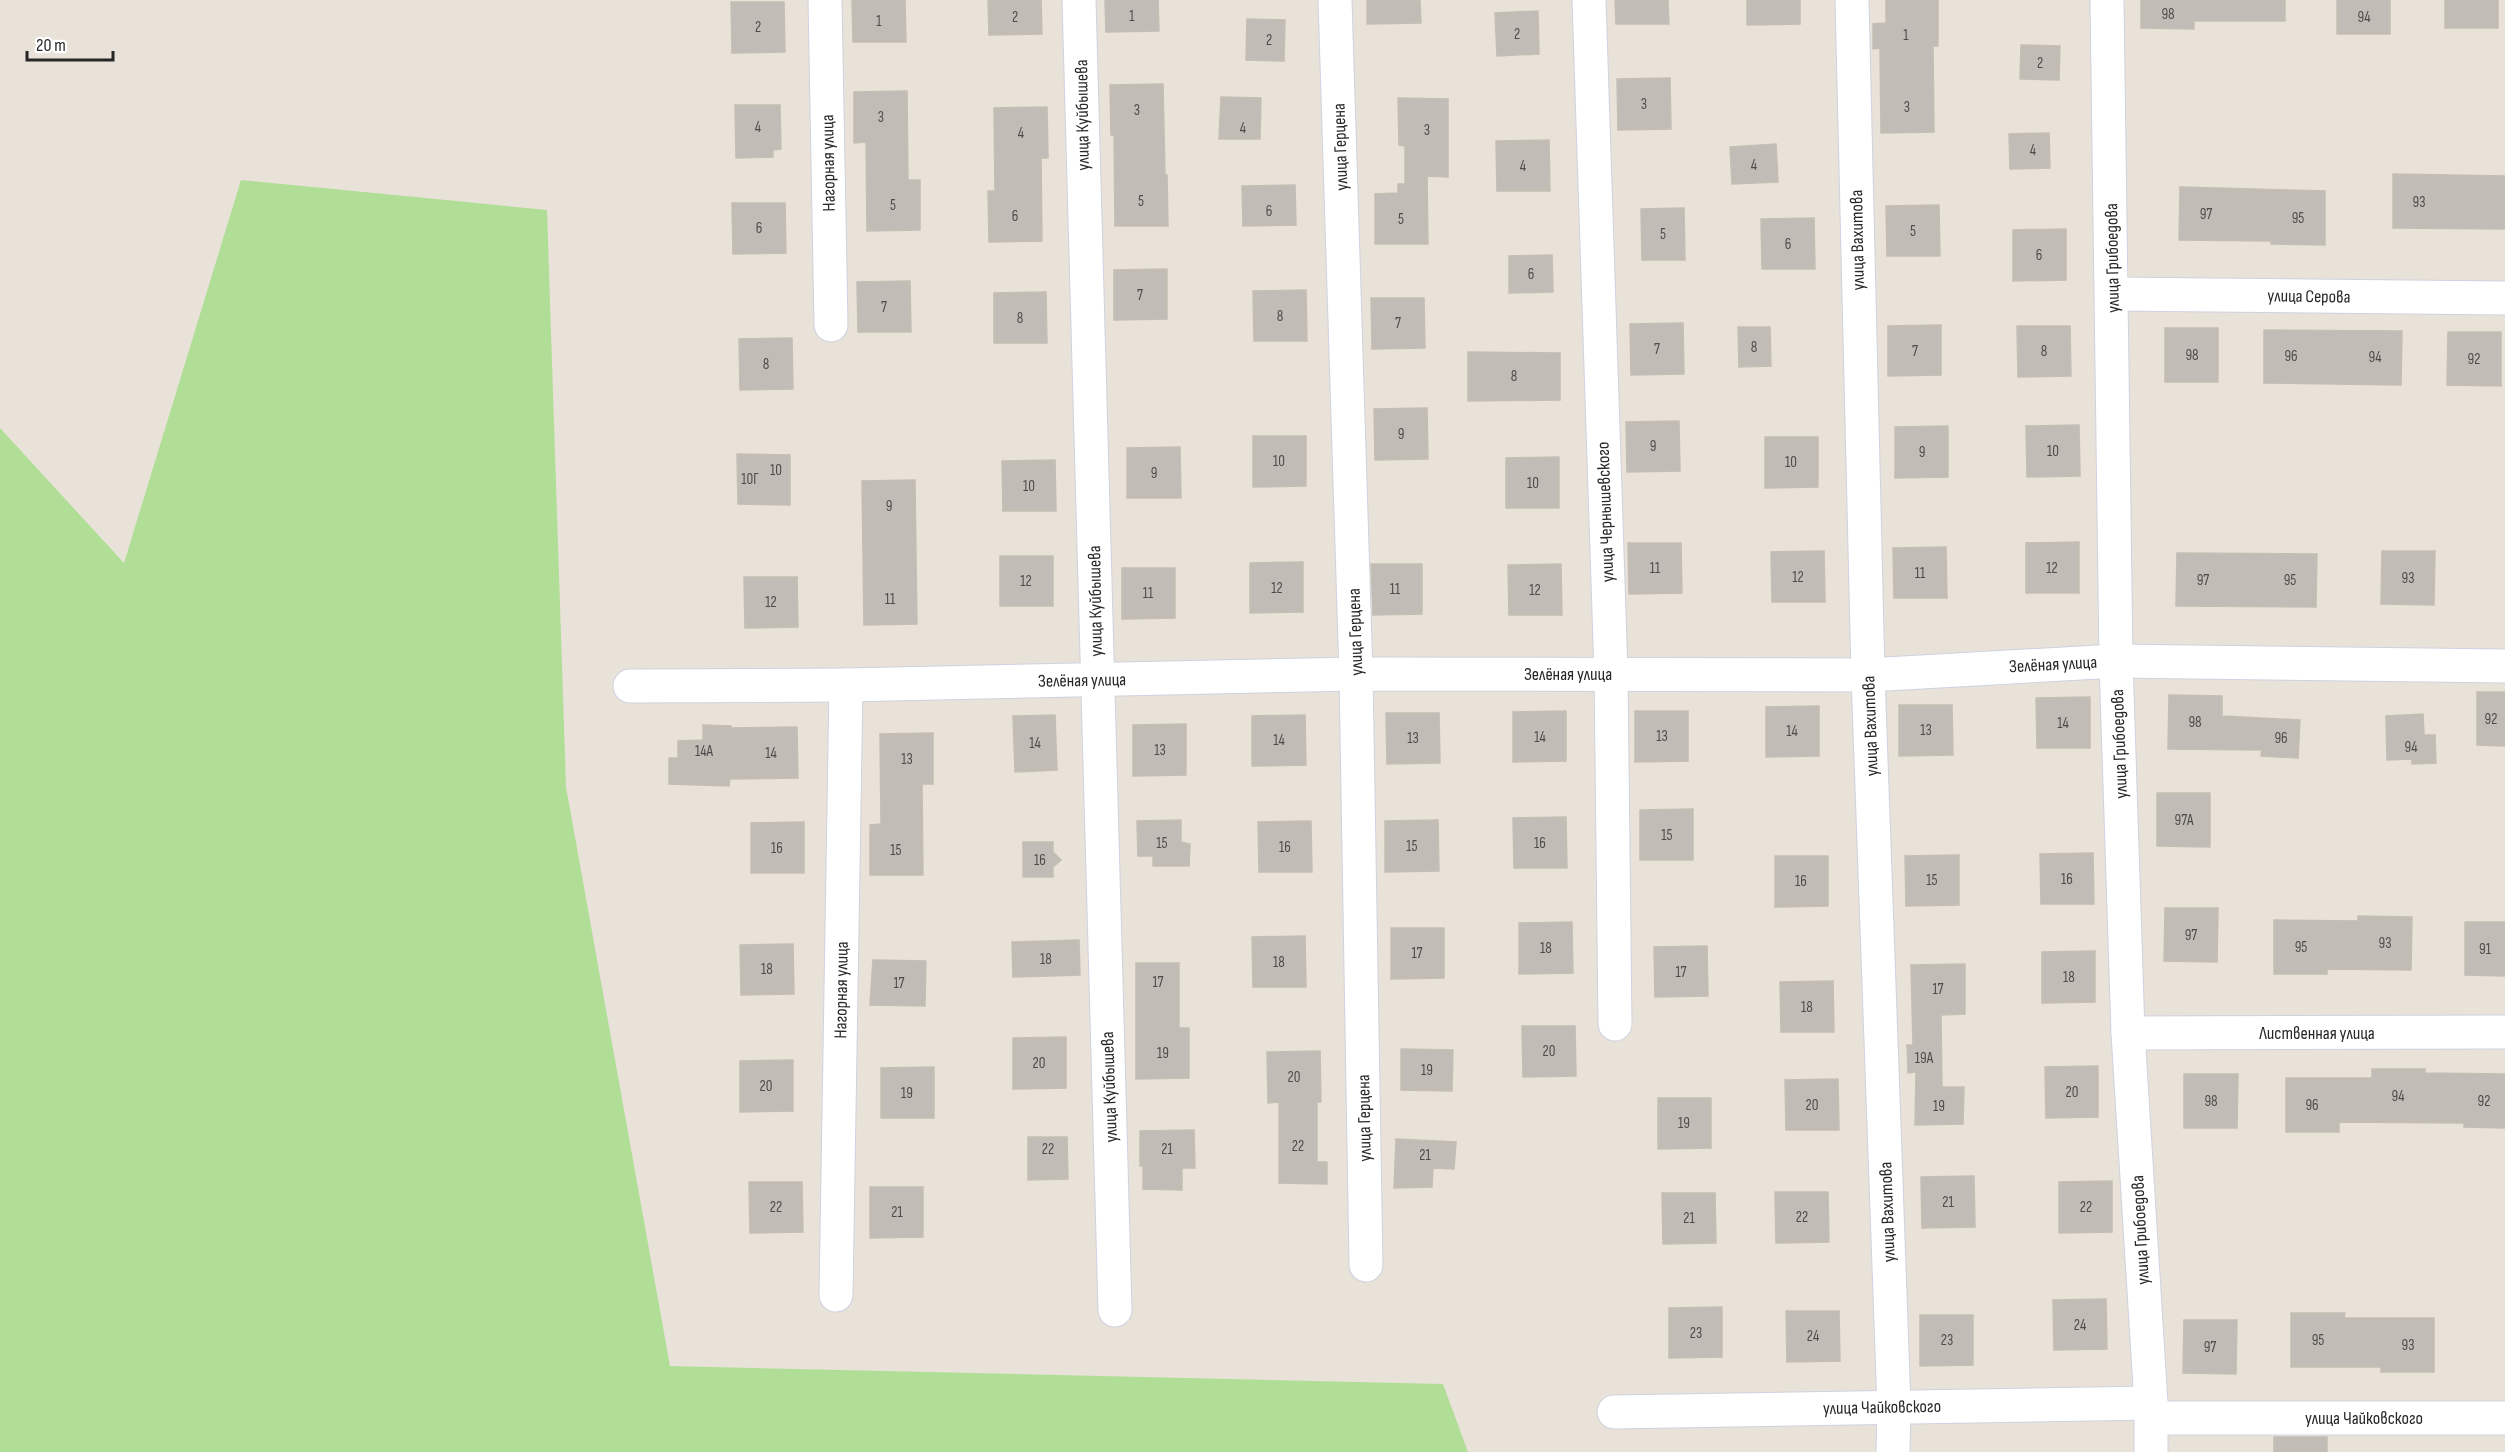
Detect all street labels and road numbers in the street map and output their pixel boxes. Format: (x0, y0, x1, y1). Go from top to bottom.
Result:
street label: улица Куйбышева (1071, 59, 1094, 171)
street label: улица Герцена (1328, 103, 1353, 191)
street label: Нагорная улица (817, 114, 840, 212)
street label: улица Вахитова (1846, 189, 1869, 290)
street label: улица Грибоедова (2101, 203, 2124, 313)
street label: улица Серова (2267, 285, 2351, 308)
street label: улица Чернышевского (1593, 441, 1618, 583)
street label: улица Куйбышева (1084, 545, 1107, 657)
street label: улица Герцена (1343, 588, 1368, 676)
street label: Зелёная улица (2008, 652, 2098, 677)
street label: Зелёная улица (1524, 664, 1612, 685)
street label: Зелёная улица (1038, 669, 1126, 692)
street label: улица Вахитова (1858, 675, 1883, 777)
street label: улица Грибоедова (2107, 689, 2132, 799)
street label: Нагорная улица (830, 941, 853, 1039)
street label: Лиственная улица (2258, 1023, 2375, 1044)
street label: улица Куйбышева (1097, 1031, 1122, 1143)
street label: улица Герцена (1353, 1074, 1376, 1162)
street label: улица Вахитова (1875, 1161, 1900, 1263)
street label: улица Грибоедова (2127, 1175, 2154, 1285)
street label: улица Чайковского (1823, 1396, 1941, 1419)
street label: улица Чайковского (2305, 1408, 2423, 1429)

